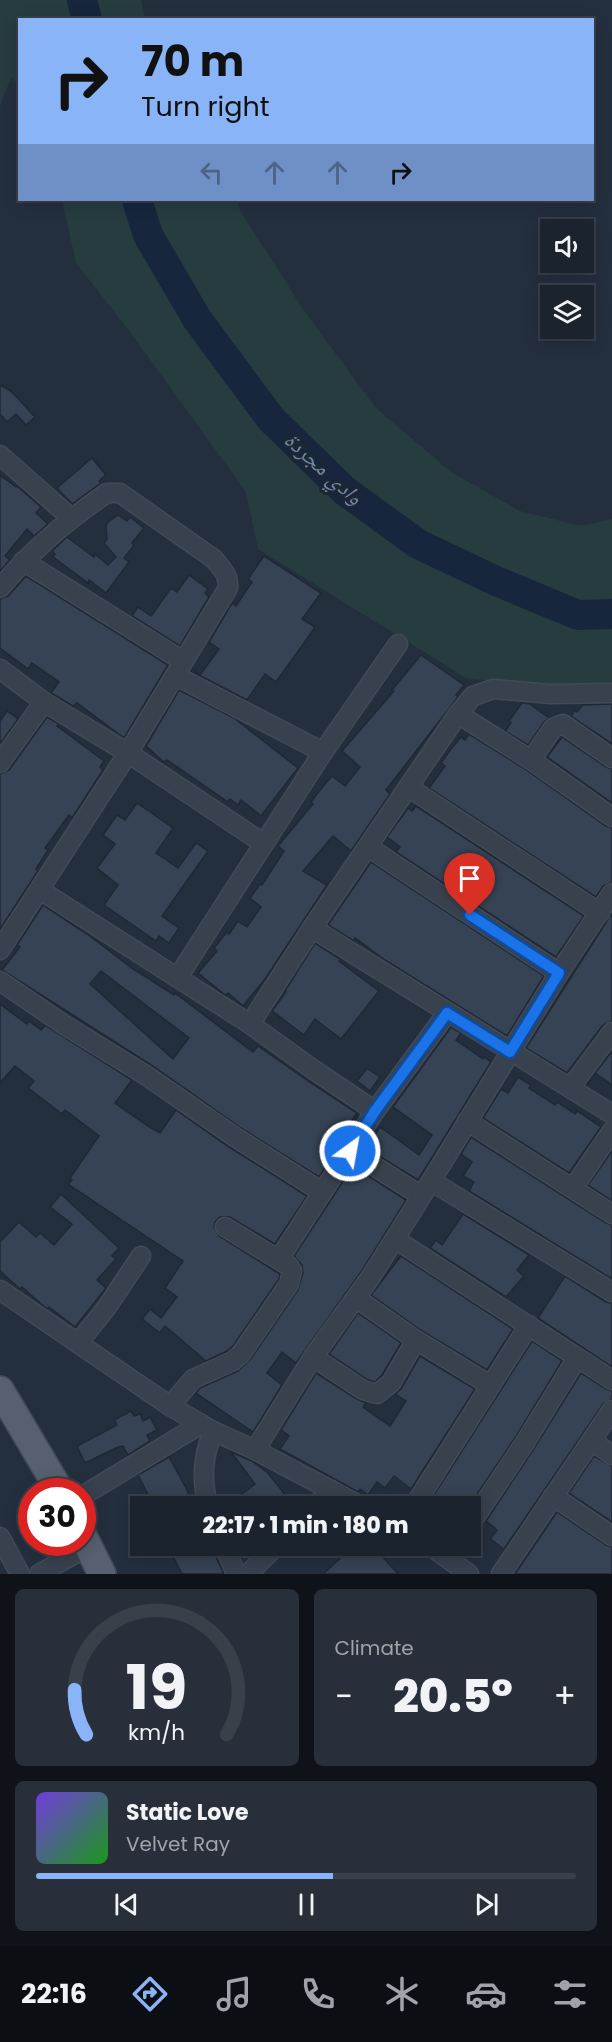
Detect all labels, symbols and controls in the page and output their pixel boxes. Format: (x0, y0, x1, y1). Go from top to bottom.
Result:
text: 70 m (141, 32, 244, 91)
icon: right (42, 42, 120, 120)
text: Turn right (141, 88, 270, 125)
icon: left (195, 156, 228, 189)
icon: ahead (258, 156, 291, 189)
icon: ahead (321, 156, 354, 189)
icon: right (384, 156, 417, 189)
map controls (540, 219, 594, 339)
button: sound (540, 219, 594, 273)
button: layers (540, 285, 594, 339)
water label: وادي مجردة (276, 425, 370, 513)
pin (444, 853, 495, 915)
icon: arrive (453, 862, 486, 895)
position arrow (318, 1119, 382, 1183)
speed limit sign: 30 (18, 1478, 96, 1556)
text: 22:17 · 1 min · 180 m (203, 1510, 408, 1541)
text: Climate (335, 1634, 414, 1662)
text: 19 (126, 1643, 188, 1731)
text: 20.5° (393, 1665, 513, 1728)
text: − (335, 1673, 353, 1720)
text: + (553, 1673, 576, 1720)
text: km/h (128, 1717, 185, 1748)
text: Static Love (126, 1797, 249, 1828)
text: Velvet Ray (126, 1830, 230, 1858)
icon: previous (110, 1888, 143, 1921)
icon: pause (290, 1888, 323, 1921)
icon: next (470, 1888, 503, 1921)
icon: directions (129, 1973, 171, 2015)
icon: music (213, 1973, 255, 2015)
icon: phone (297, 1973, 339, 2015)
icon: climate (381, 1973, 423, 2015)
icon: car (465, 1973, 507, 2015)
icon: filters (549, 1973, 591, 2015)
text: 22:16 (21, 1975, 87, 2012)

